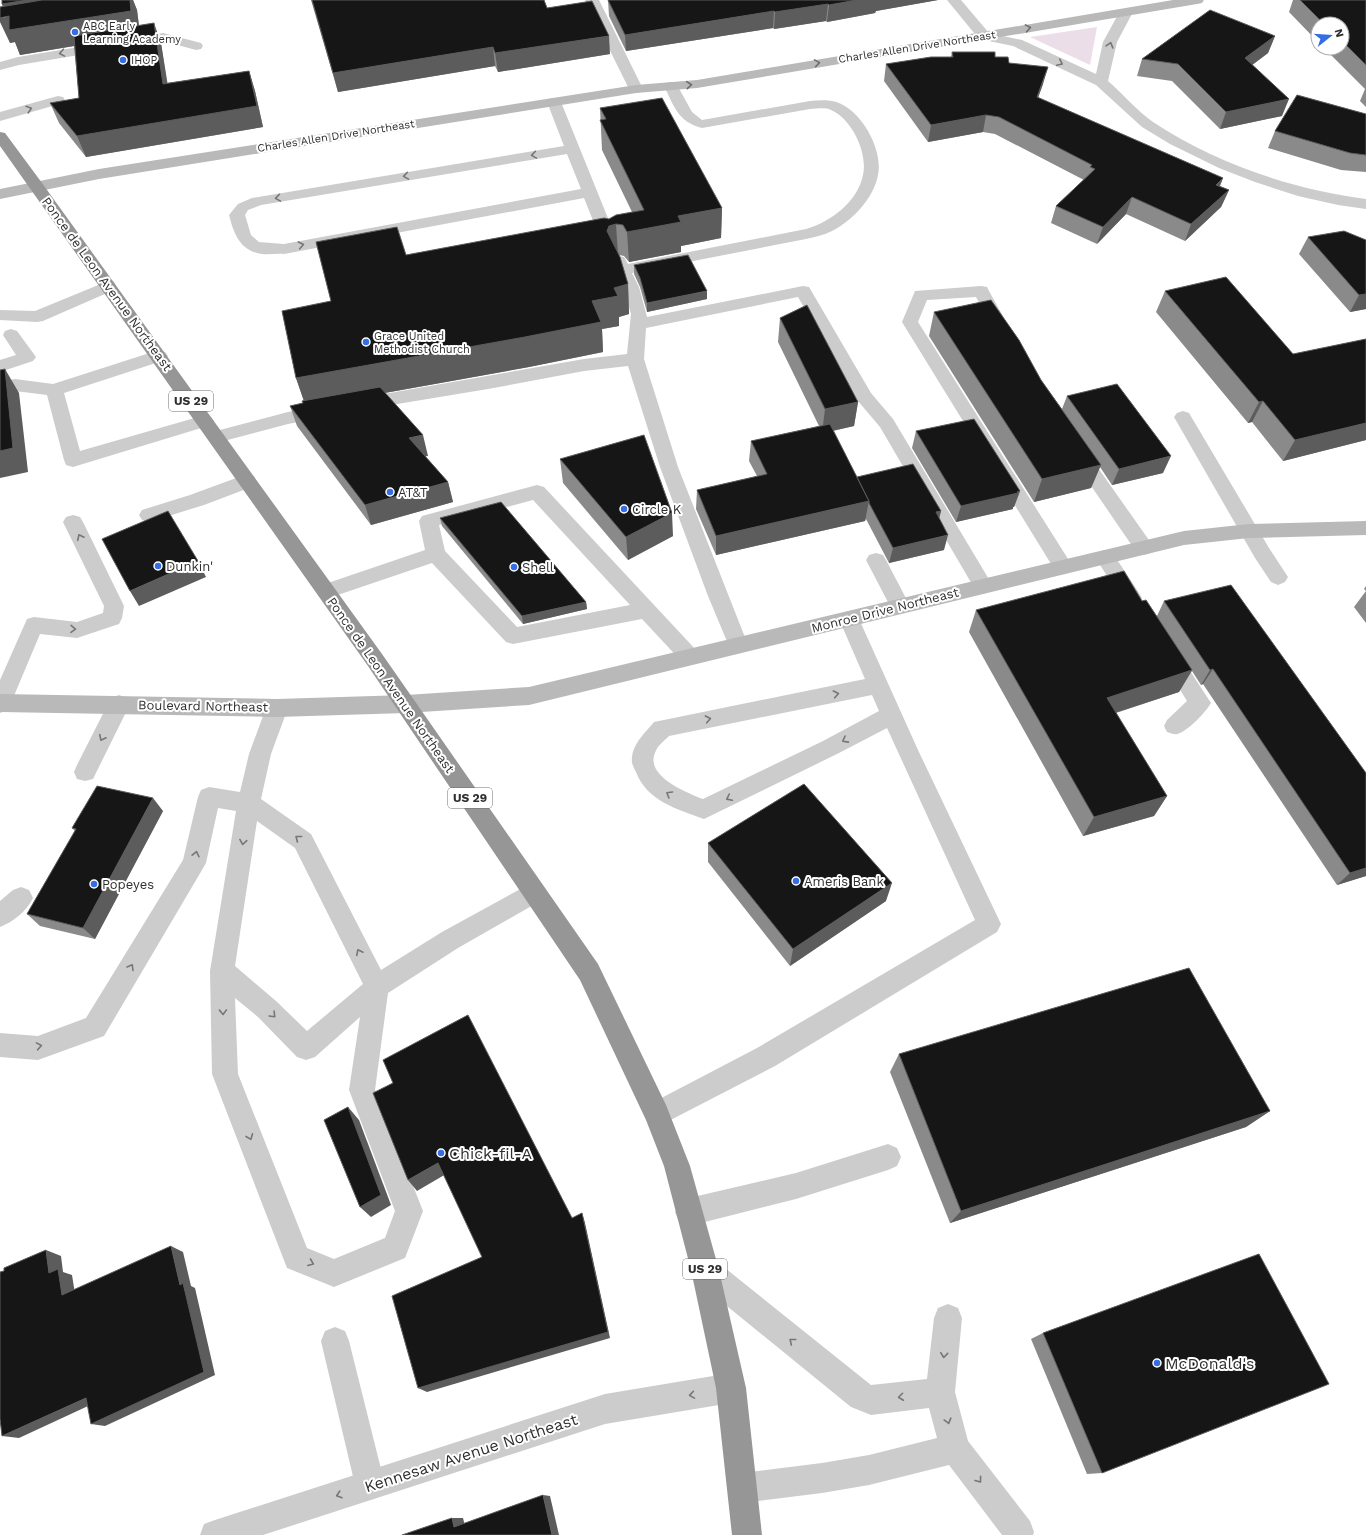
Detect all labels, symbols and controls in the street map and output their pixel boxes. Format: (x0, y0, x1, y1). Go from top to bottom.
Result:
north arrow (1310, 16, 1350, 56)
place label: ABC Early Learning Academy (83, 20, 181, 46)
one-way arrow (1025, 24, 1031, 33)
marker: ABC Early Learning Academy (70, 27, 80, 37)
text: N (1332, 27, 1346, 39)
street label: Charles Allen Drive Northeast (837, 28, 997, 66)
one-way arrow (1105, 42, 1114, 49)
one-way arrow (59, 49, 65, 57)
place label: IHOP (131, 54, 158, 67)
marker: IHOP (118, 55, 128, 65)
one-way arrow (1056, 58, 1063, 66)
one-way arrow (814, 59, 820, 68)
one-way arrow (686, 80, 692, 89)
one-way arrow (25, 105, 32, 114)
street label: Charles Allen Drive Northeast (256, 117, 416, 155)
one-way arrow (531, 150, 537, 159)
one-way arrow (403, 172, 409, 180)
one-way arrow (275, 193, 281, 202)
street label: Ponce de Leon Avenue Northeast (39, 194, 175, 374)
one-way arrow (297, 242, 304, 250)
place label: Grace United Methodist Church (374, 330, 470, 356)
marker: Grace United Methodist Church (361, 337, 371, 347)
road number: US 29 (169, 391, 213, 411)
place label: AT&T (398, 485, 428, 500)
marker: AT&T (385, 487, 395, 497)
place label: Circle K (632, 502, 682, 517)
marker: Circle K (619, 504, 629, 514)
one-way arrow (77, 534, 85, 541)
place label: Dunkin' (166, 559, 213, 574)
place label: Shell (522, 560, 554, 575)
marker: Dunkin' (153, 561, 163, 571)
marker: Shell (509, 562, 519, 572)
street label: Monroe Drive Northeast (810, 584, 961, 636)
street label: Ponce de Leon Avenue Northeast (324, 594, 458, 776)
one-way arrow (70, 624, 76, 633)
one-way arrow (833, 690, 839, 698)
street label: Boulevard Northeast (138, 697, 269, 715)
one-way arrow (705, 716, 711, 724)
one-way arrow (99, 734, 107, 741)
one-way arrow (842, 735, 849, 742)
road number: US 29 (448, 788, 492, 808)
one-way arrow (666, 791, 673, 799)
one-way arrow (725, 793, 733, 800)
one-way arrow (296, 836, 303, 843)
one-way arrow (239, 839, 248, 845)
one-way arrow (191, 851, 200, 858)
place label: Ameris Bank (804, 874, 884, 889)
marker: Ameris Bank (791, 876, 801, 886)
place label: Popeyes (102, 877, 154, 892)
marker: Popeyes (89, 879, 99, 889)
one-way arrow (357, 949, 364, 956)
one-way arrow (127, 964, 134, 971)
one-way arrow (219, 1009, 227, 1015)
one-way arrow (268, 1010, 276, 1017)
one-way arrow (35, 1042, 42, 1051)
one-way arrow (245, 1134, 253, 1141)
place label: Chick-fil-A (449, 1144, 533, 1163)
marker: Chick-fil-A (436, 1148, 446, 1158)
one-way arrow (307, 1259, 314, 1267)
road number: US 29 (683, 1259, 727, 1279)
one-way arrow (789, 1339, 796, 1346)
one-way arrow (940, 1352, 949, 1358)
place label: McDonald's (1165, 1354, 1255, 1373)
marker: McDonald's (1152, 1358, 1162, 1368)
one-way arrow (689, 1390, 695, 1399)
one-way arrow (898, 1392, 904, 1401)
street label: Kennesaw Avenue Northeast (362, 1409, 580, 1496)
one-way arrow (943, 1417, 952, 1424)
one-way arrow (974, 1475, 981, 1482)
one-way arrow (336, 1491, 343, 1499)

